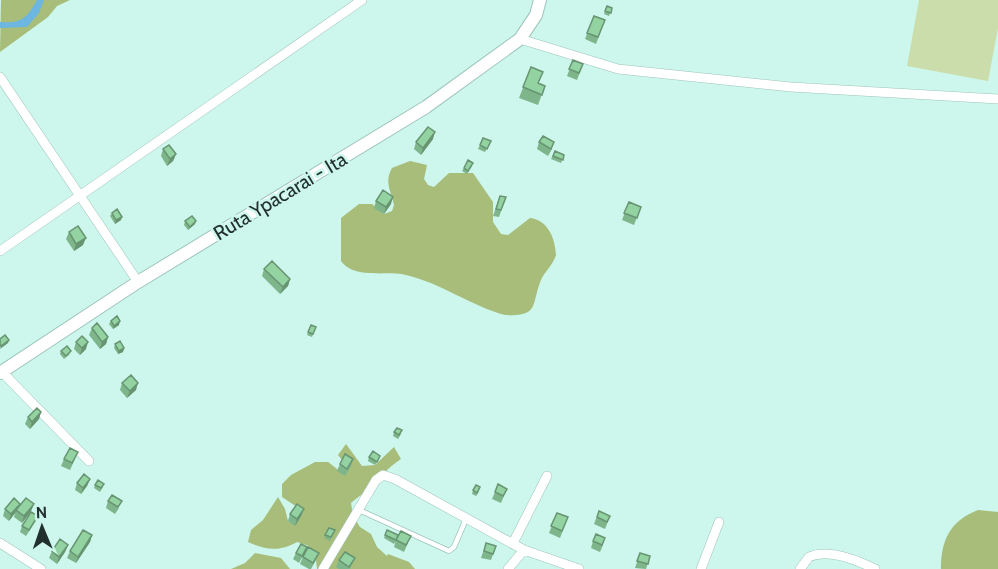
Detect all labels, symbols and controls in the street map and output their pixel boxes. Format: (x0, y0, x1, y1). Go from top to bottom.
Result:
street label: Ruta Ypacarai - Ita (209, 147, 351, 245)
north arrow (12, 497, 72, 557)
text: N (36, 503, 47, 522)

